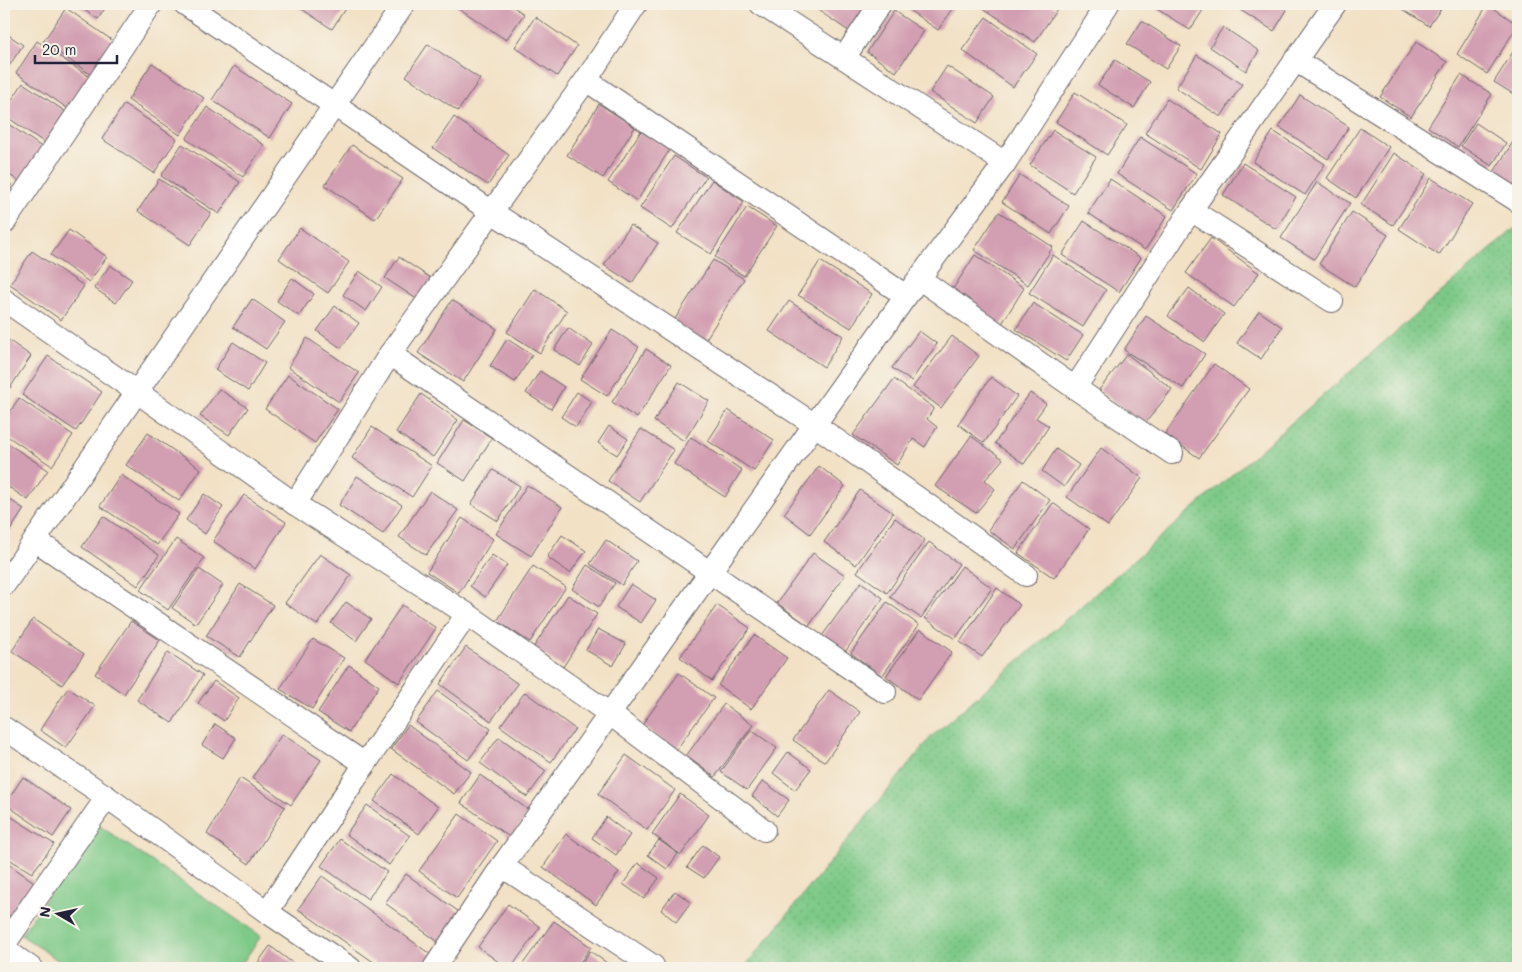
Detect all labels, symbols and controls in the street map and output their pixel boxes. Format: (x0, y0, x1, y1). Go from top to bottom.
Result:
scale bar (35, 32, 118, 64)
text: 20 m (42, 39, 76, 59)
north arrow (32, 890, 82, 940)
text: N (34, 905, 55, 919)

